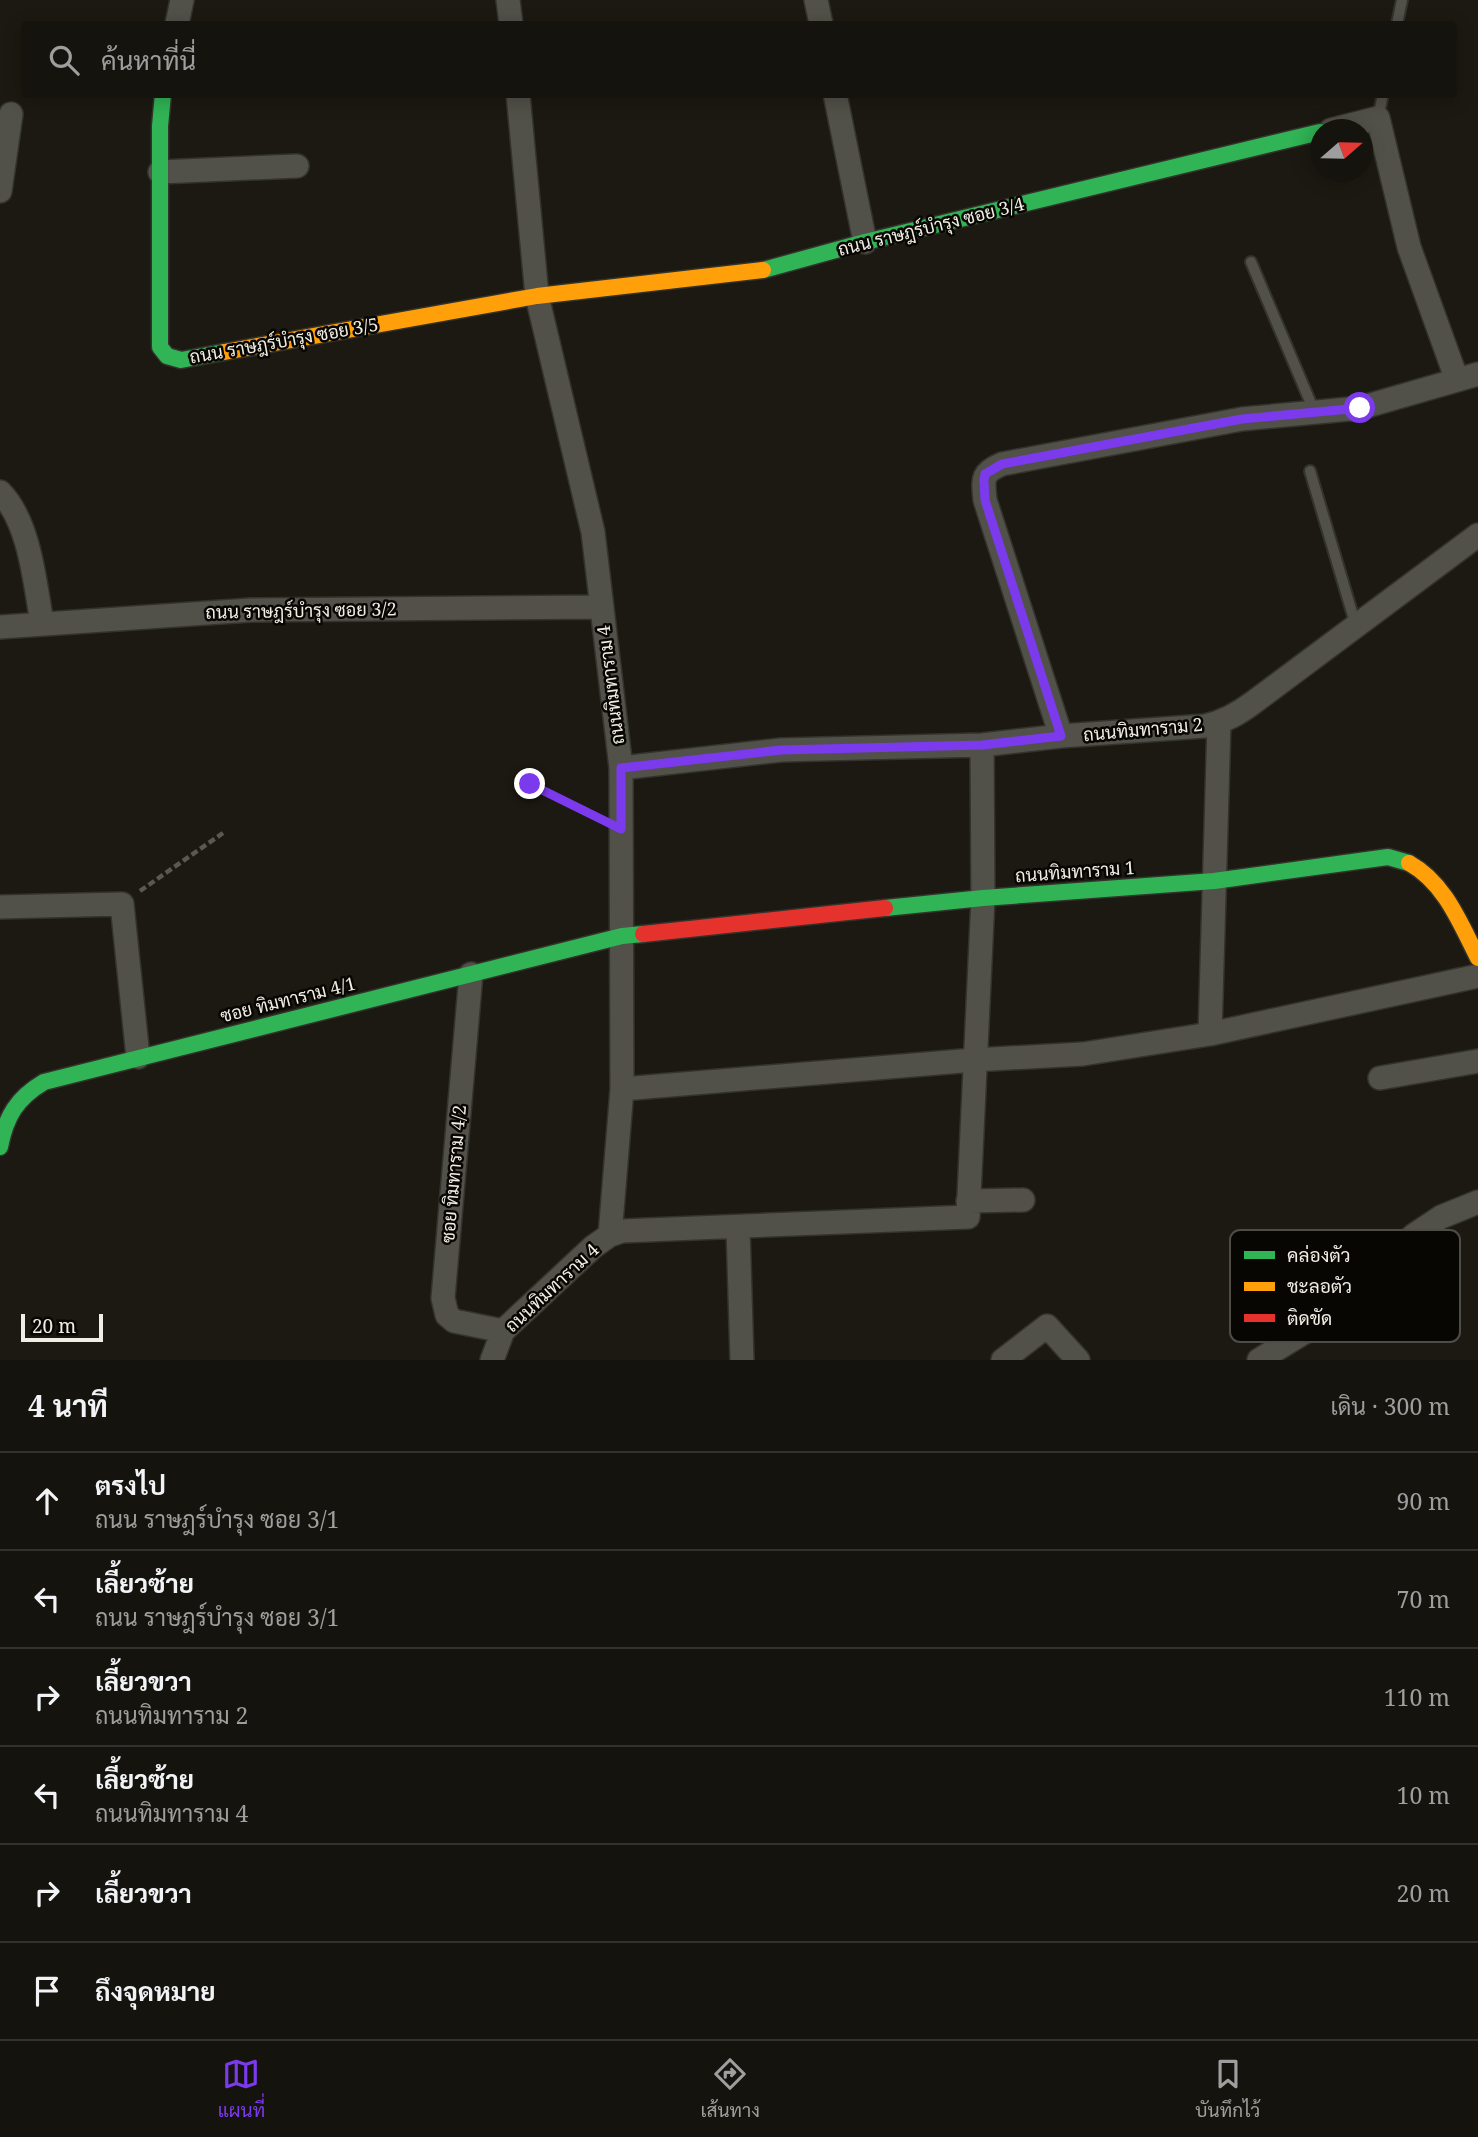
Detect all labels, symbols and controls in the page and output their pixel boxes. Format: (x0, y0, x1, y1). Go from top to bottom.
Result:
search box (21, 21, 1457, 98)
icon: search (45, 41, 83, 79)
text: ค้นหาที่นี่ (101, 42, 196, 78)
north arrow (1310, 119, 1373, 182)
street label: ถนน ราษฎร์บำรุง ซอย 3/4 (835, 191, 1027, 262)
street label: ถนน ราษฎร์บำรุง ซอย 3/5 (188, 312, 380, 369)
route start (1344, 392, 1375, 423)
street label: ถนน ราษฎร์บำรุง ซอย 3/2 (205, 596, 397, 625)
street label: ถนนทิมทาราม 4 (591, 624, 629, 746)
street label: ถนนทิมทาราม 2 (1082, 712, 1204, 746)
route end (514, 768, 545, 799)
street label: ถนนทิมทาราม 1 (1014, 855, 1136, 887)
street label: ซอย ทิมทาราม 4/1 (218, 971, 358, 1027)
street label: ซอย ทิมทาราม 4/2 (435, 1104, 471, 1244)
legend (1230, 1230, 1460, 1342)
street label: ถนนทิมทาราม 4 (499, 1238, 603, 1337)
text: คล่องตัว (1287, 1242, 1351, 1268)
text: ชะลอตัว (1287, 1273, 1352, 1299)
text: ติดขัด (1287, 1305, 1332, 1331)
scale bar (21, 1311, 103, 1343)
text: 20 m (32, 1313, 76, 1339)
text: 4 นาที (28, 1385, 108, 1426)
text: เดิน · 300 m (1331, 1390, 1450, 1422)
text: ตรงไป (95, 1467, 166, 1503)
icon: ahead (28, 1482, 66, 1520)
text: 90 m (1397, 1485, 1450, 1517)
text: ถนน ราษฎร์บำรุง ซอย 3/1 (95, 1503, 339, 1535)
text: เลี้ยวซ้าย (95, 1565, 194, 1601)
icon: left (28, 1580, 66, 1618)
text: 70 m (1397, 1583, 1450, 1615)
text: ถนน ราษฎร์บำรุง ซอย 3/1 (95, 1601, 339, 1633)
text: เลี้ยวขวา (95, 1663, 192, 1699)
icon: right (28, 1678, 66, 1716)
text: 110 m (1384, 1681, 1450, 1713)
text: ถนนทิมทาราม 2 (95, 1699, 248, 1731)
text: เลี้ยวซ้าย (95, 1761, 194, 1797)
icon: left (28, 1776, 66, 1814)
text: 10 m (1397, 1779, 1450, 1811)
text: ถนนทิมทาราม 4 (95, 1797, 248, 1829)
icon: right (28, 1874, 66, 1912)
text: เลี้ยวขวา (95, 1875, 192, 1911)
text: 20 m (1397, 1877, 1450, 1909)
icon: arrive (28, 1972, 66, 2010)
text: ถึงจุดหมาย (95, 1973, 216, 2009)
tab: แผนที่ (218, 2055, 265, 2123)
tab: เส้นทาง (701, 2055, 760, 2123)
tab: บันทึกไว้ (1195, 2055, 1260, 2123)

